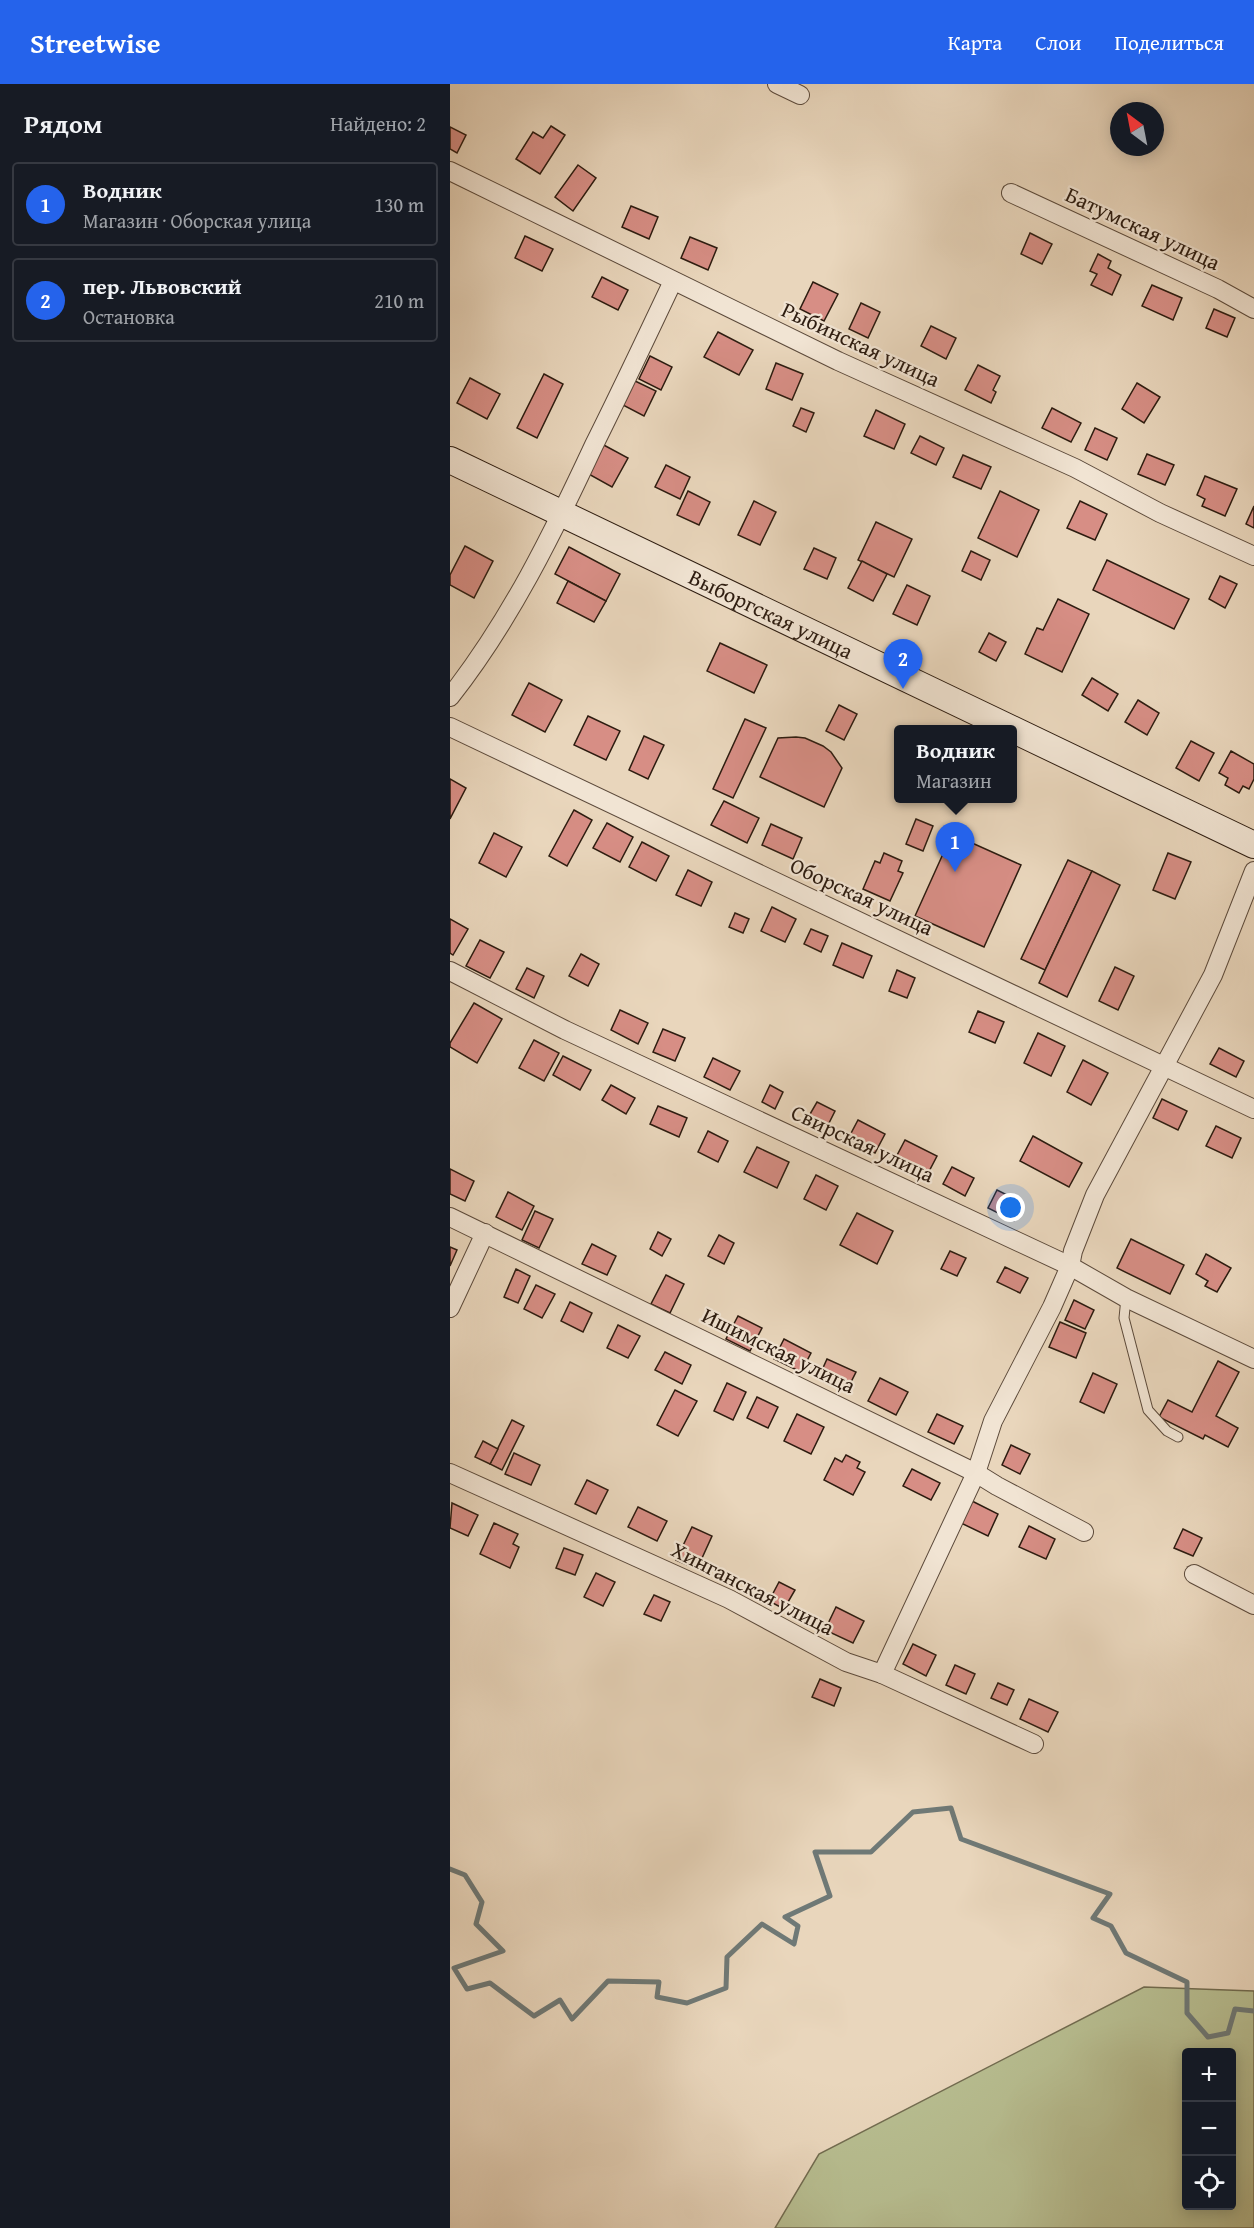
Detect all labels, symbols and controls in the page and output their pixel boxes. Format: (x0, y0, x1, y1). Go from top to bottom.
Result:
text: Streetwise (30, 22, 160, 63)
text: Карта (948, 27, 1002, 58)
text: Слои (1035, 27, 1081, 58)
text: Поделиться (1114, 27, 1224, 58)
north arrow (1110, 102, 1164, 156)
text: Рядом (24, 104, 102, 143)
text: Найдено: 2 (330, 109, 426, 138)
text: Водник (83, 174, 162, 206)
street label: Батумская улица (1060, 178, 1226, 278)
text: 1 (40, 190, 51, 219)
text: 130 m (374, 190, 424, 219)
text: Магазин · Оборская улица (83, 206, 311, 235)
text: пер. Львовский (83, 270, 242, 302)
text: 2 (40, 286, 51, 315)
text: 210 m (374, 286, 424, 315)
street label: Рыбинская улица (777, 293, 946, 395)
text: Остановка (83, 302, 175, 331)
street label: Выборгская улица (684, 561, 859, 667)
pin: 2 (884, 640, 922, 689)
popup (894, 725, 1017, 803)
text: Водник (916, 734, 995, 766)
text: Магазин (916, 766, 992, 795)
pin: 1 (936, 822, 974, 872)
street label: Оборская улица (785, 849, 939, 943)
street label: Свирская улица (786, 1096, 940, 1190)
your location (996, 1193, 1025, 1222)
street label: Ишимская улица (697, 1299, 862, 1401)
street label: Хинганская улица (666, 1533, 841, 1643)
map controls (1182, 2048, 1236, 2210)
button: + (1182, 2048, 1236, 2102)
button: − (1182, 2102, 1236, 2156)
button: locate (1182, 2156, 1236, 2210)

